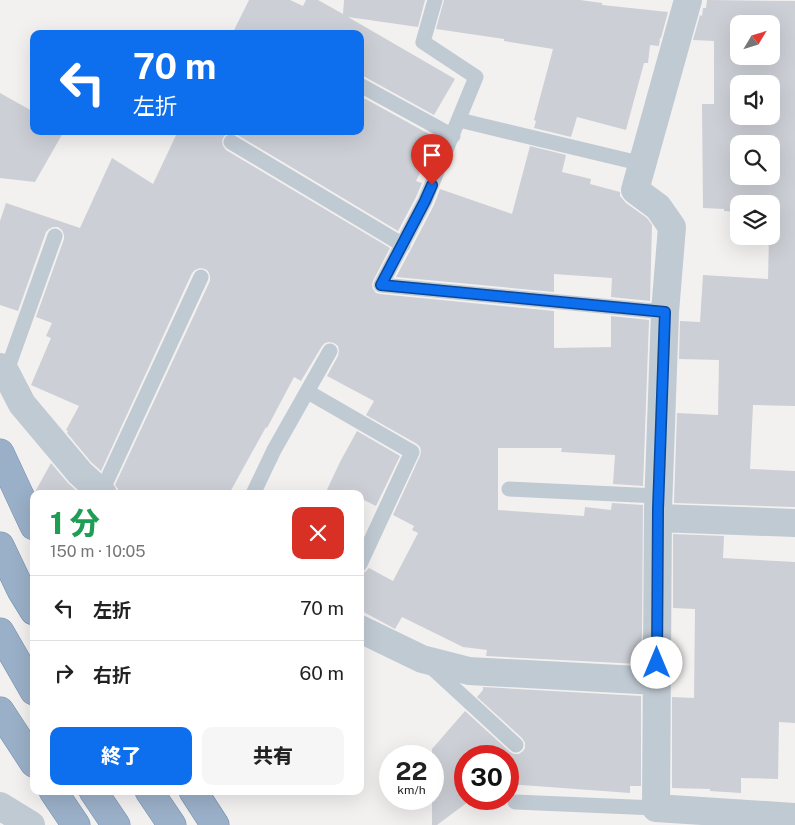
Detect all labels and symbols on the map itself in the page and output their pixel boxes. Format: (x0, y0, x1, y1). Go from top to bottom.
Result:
north arrow (730, 15, 780, 65)
pin (411, 134, 453, 185)
position arrow (630, 636, 682, 688)
speed limit sign: 30 (454, 745, 519, 810)

